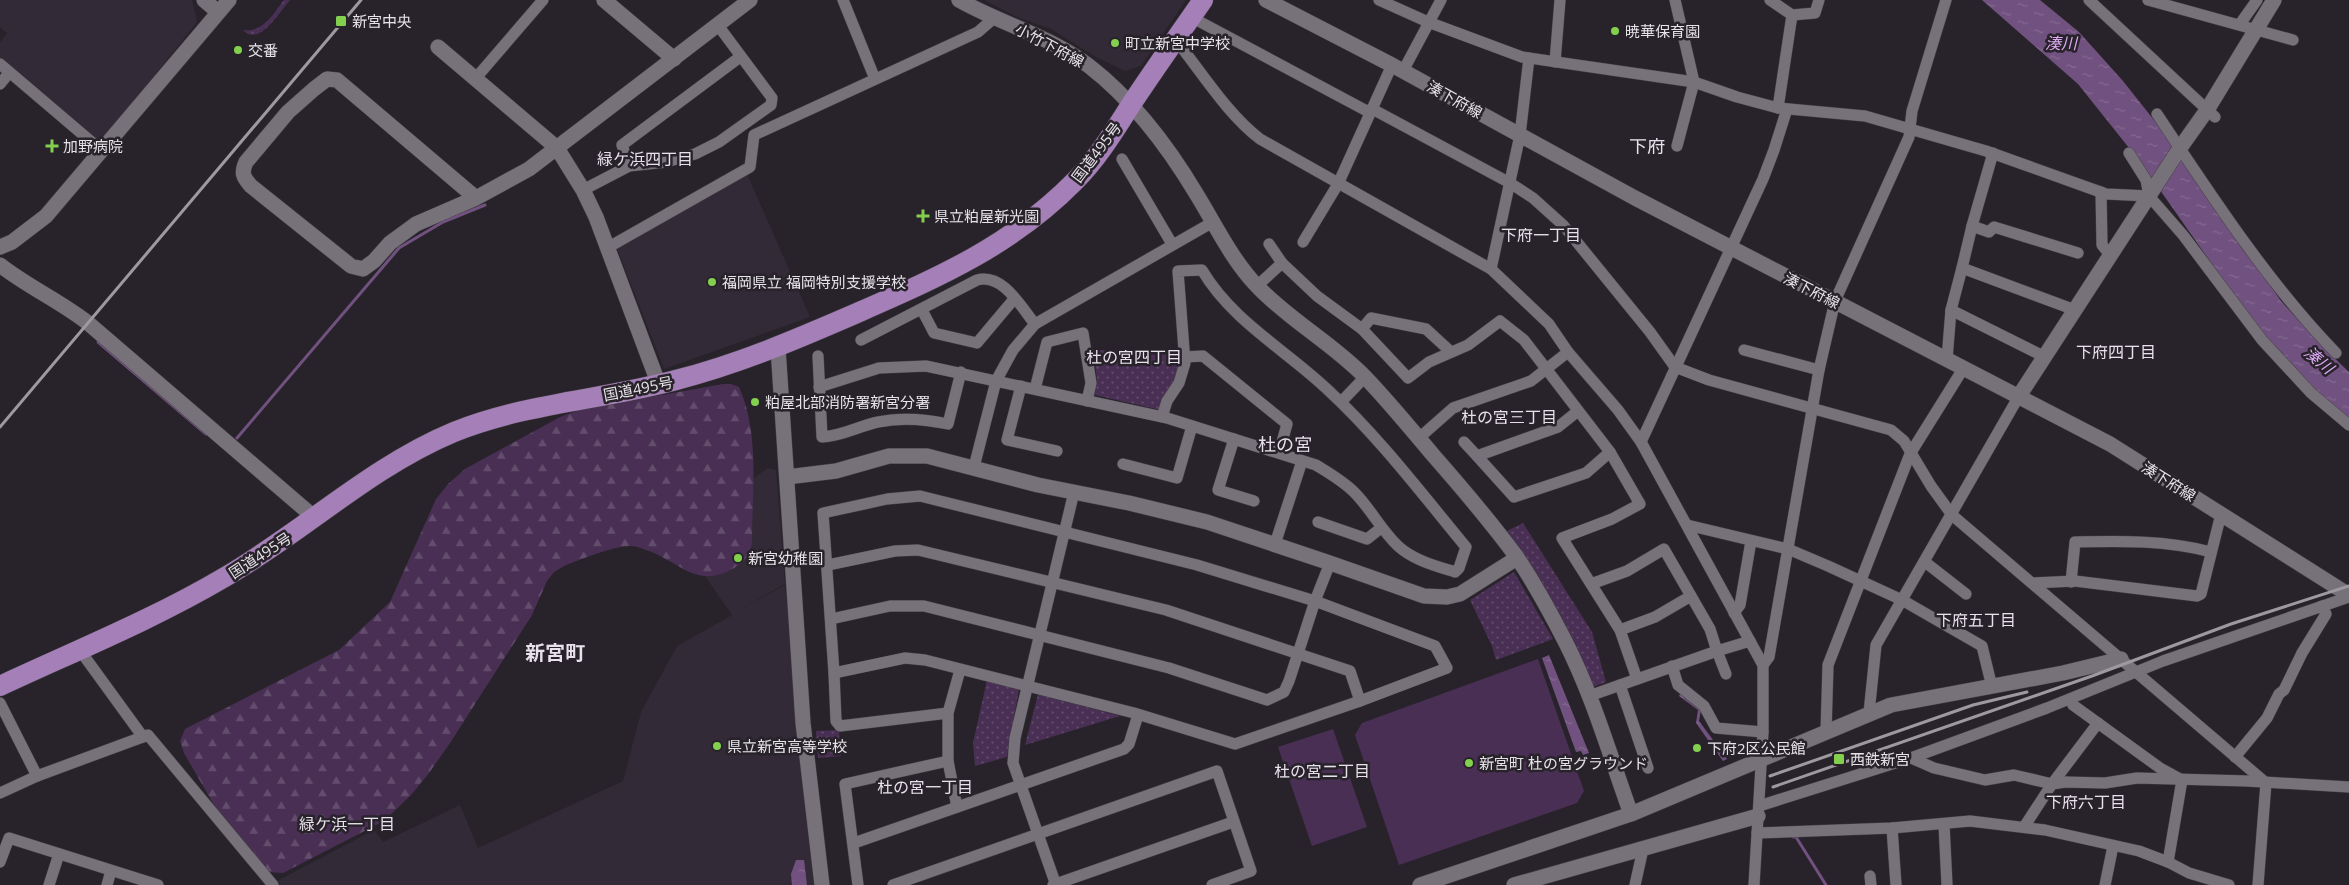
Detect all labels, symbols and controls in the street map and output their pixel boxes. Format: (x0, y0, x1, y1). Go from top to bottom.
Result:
place label: 新宮中央 (352, 11, 412, 31)
marker: 新宮中央 (334, 14, 348, 28)
street label: 小竹下府線 (1012, 19, 1088, 71)
place label: 暁華保育園 (1625, 21, 1700, 41)
marker: 暁華保育園 (1609, 25, 1621, 37)
water label: 湊川 (2045, 32, 2079, 54)
place label: 町立新宮中学校 (1125, 33, 1230, 53)
marker: 町立新宮中学校 (1109, 37, 1121, 49)
place label: 交番 (248, 40, 278, 60)
marker: 交番 (232, 44, 244, 56)
street label: 湊下府線 (1424, 76, 1486, 122)
street label: 国道495号 (1067, 118, 1125, 186)
district label: 下府 (1629, 134, 1665, 158)
place label: 加野病院 (63, 136, 123, 156)
marker: 加野病院 (45, 139, 59, 153)
district label: 緑ケ浜四丁目 (597, 148, 693, 170)
place label: 県立粕屋新光園 (934, 206, 1039, 226)
marker: 県立粕屋新光園 (916, 209, 930, 223)
district label: 下府一丁目 (1501, 224, 1581, 246)
street label: 湊下府線 (1781, 267, 1843, 313)
place label: 福岡県立 福岡特別支援学校 (722, 272, 906, 292)
marker: 福岡県立 福岡特別支援学校 (706, 276, 718, 288)
district label: 下府四丁目 (2076, 341, 2156, 363)
water label: 湊川 (2300, 341, 2340, 380)
district label: 杜の宮四丁目 (1086, 346, 1182, 368)
street label: 国道495号 (601, 371, 675, 405)
place label: 粕屋北部消防署新宮分署 (765, 392, 930, 412)
marker: 粕屋北部消防署新宮分署 (749, 396, 761, 408)
district label: 杜の宮三丁目 (1461, 406, 1557, 428)
district label: 杜の宮 (1258, 432, 1312, 456)
street label: 湊下府線 (2138, 457, 2200, 505)
street label: 国道495号 (225, 527, 295, 583)
place label: 新宮幼稚園 (748, 548, 823, 568)
marker: 新宮幼稚園 (732, 552, 744, 564)
district label: 下府五丁目 (1936, 609, 2016, 631)
district label: 新宮町 (525, 639, 585, 666)
place label: 県立新宮高等学校 (727, 736, 847, 756)
place label: 下府2区公民館 (1707, 738, 1806, 758)
marker: 県立新宮高等学校 (711, 740, 723, 752)
marker: 下府2区公民館 (1691, 742, 1703, 754)
place label: 西鉄新宮 (1850, 749, 1910, 769)
marker: 西鉄新宮 (1832, 752, 1846, 766)
place label: 新宮町 杜の宮グラウンド (1479, 753, 1648, 773)
marker: 新宮町 杜の宮グラウンド (1463, 757, 1475, 769)
district label: 杜の宮二丁目 (1274, 760, 1370, 782)
district label: 杜の宮一丁目 (877, 776, 973, 798)
district label: 下府六丁目 (2046, 791, 2126, 813)
district label: 緑ケ浜一丁目 (299, 813, 395, 835)

